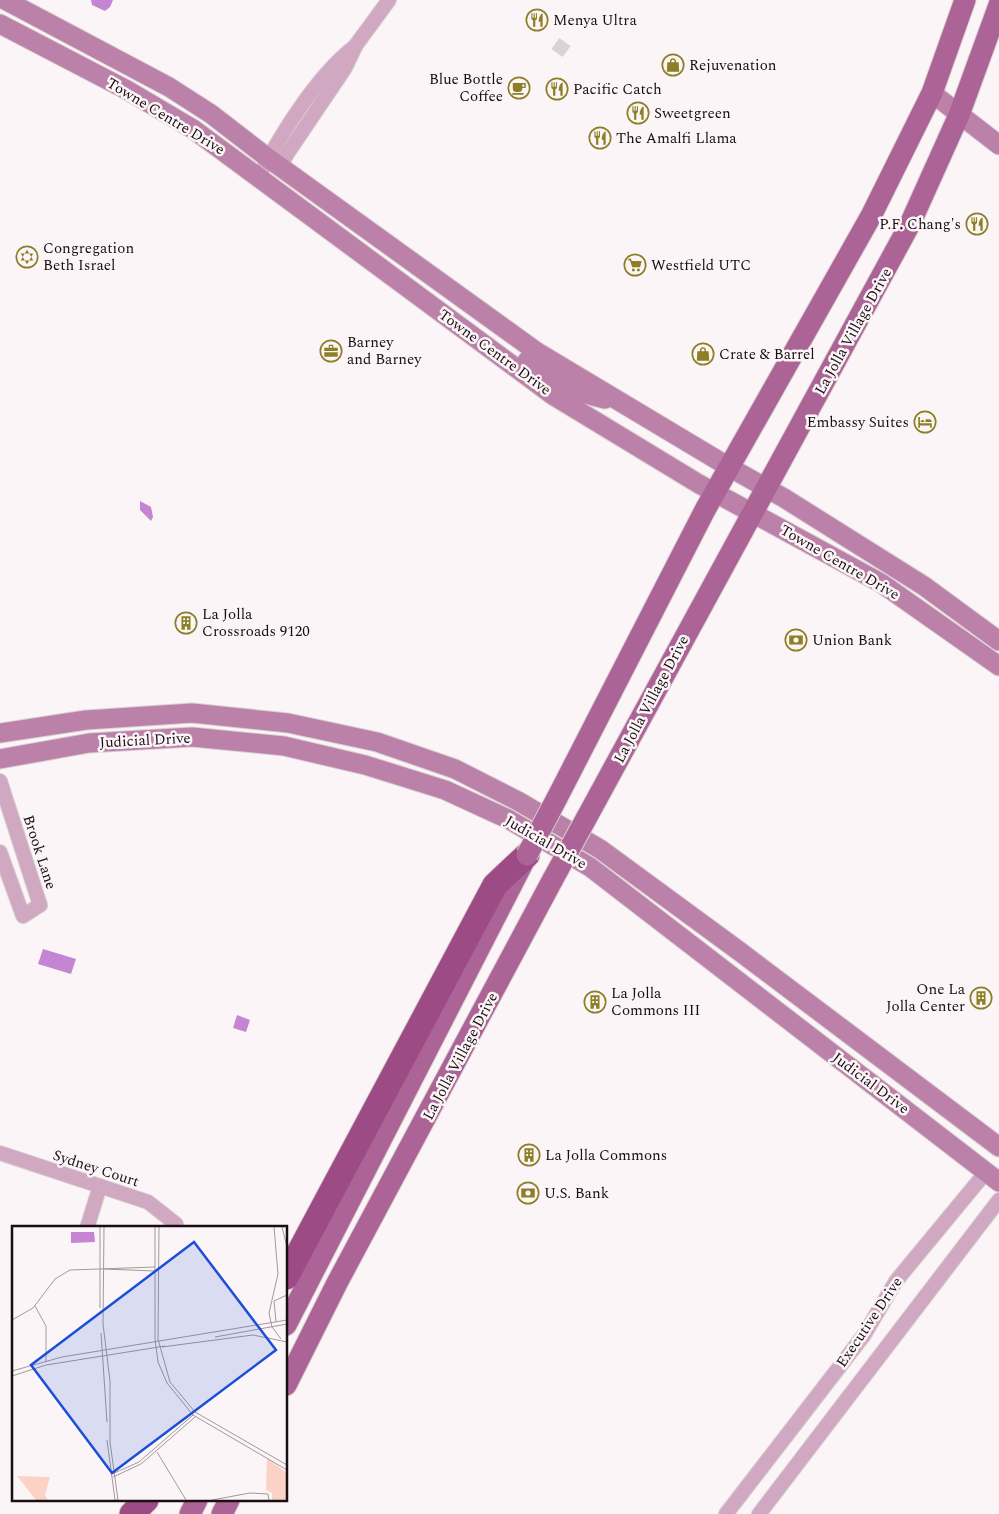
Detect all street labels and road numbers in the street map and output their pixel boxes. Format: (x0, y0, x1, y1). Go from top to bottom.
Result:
street label: Towne Centre Drive (102, 72, 229, 161)
street label: La Jolla Village Drive (809, 264, 898, 399)
street label: Towne Centre Drive (434, 304, 556, 401)
street label: Towne Centre Drive (776, 519, 904, 606)
street label: La Jolla Village Drive (608, 631, 695, 767)
street label: Judicial Drive (99, 727, 191, 754)
street label: Judicial Drive (500, 810, 591, 875)
street label: Brook Lane (17, 812, 62, 892)
street label: La Jolla Village Drive (417, 988, 504, 1124)
street label: Judicial Drive (827, 1047, 914, 1120)
street label: Sydney Court (50, 1144, 142, 1193)
street label: Executive Drive (831, 1272, 908, 1372)

